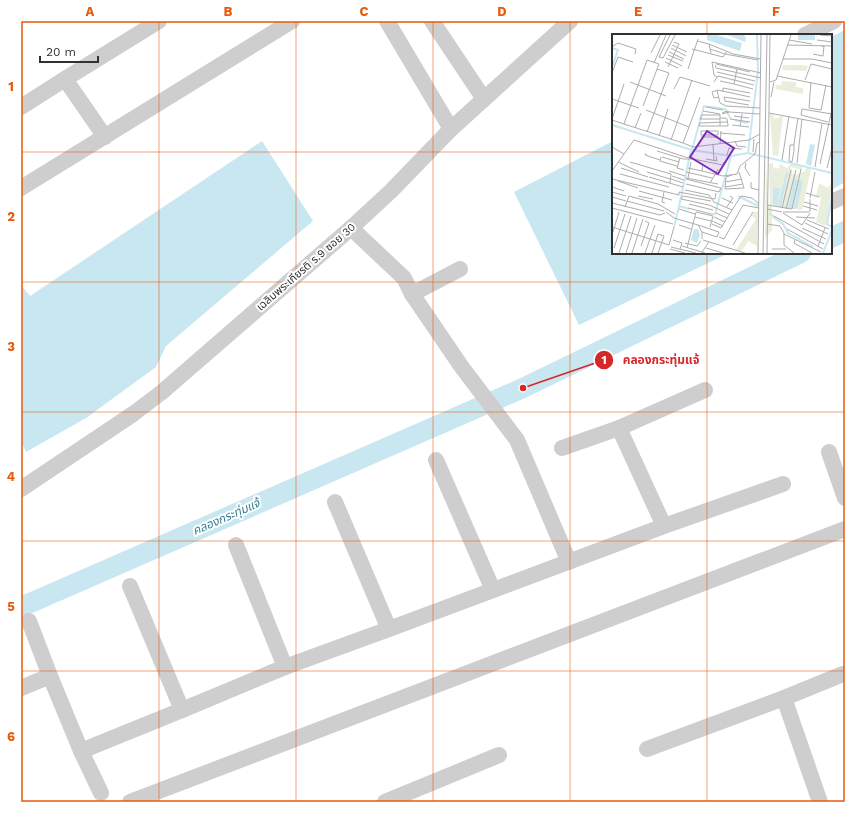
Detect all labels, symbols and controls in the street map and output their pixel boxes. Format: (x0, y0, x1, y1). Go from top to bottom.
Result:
text: A (86, 4, 95, 19)
text: B (224, 4, 233, 19)
text: C (360, 4, 369, 19)
text: D (497, 4, 507, 19)
text: E (634, 4, 642, 19)
text: F (772, 4, 780, 19)
inset map (612, 34, 832, 254)
scale bar (40, 38, 98, 64)
text: 20 m (46, 45, 76, 59)
text: 1 (8, 79, 14, 94)
text: 2 (7, 209, 15, 224)
street label: เฉลิมพระเกียรติ ร.9 ซอย 30 (254, 220, 358, 314)
text: 3 (7, 339, 15, 354)
callout: คลองกระทุ่มแจ้ (594, 348, 707, 372)
text: 1 (601, 353, 607, 367)
text: คลองกระทุ่มแจ้ (623, 353, 700, 367)
text: 4 (7, 469, 16, 484)
water label: คลองกระทุ่มแจ้ (190, 495, 264, 539)
text: 5 (7, 599, 15, 614)
text: 6 (7, 729, 15, 744)

